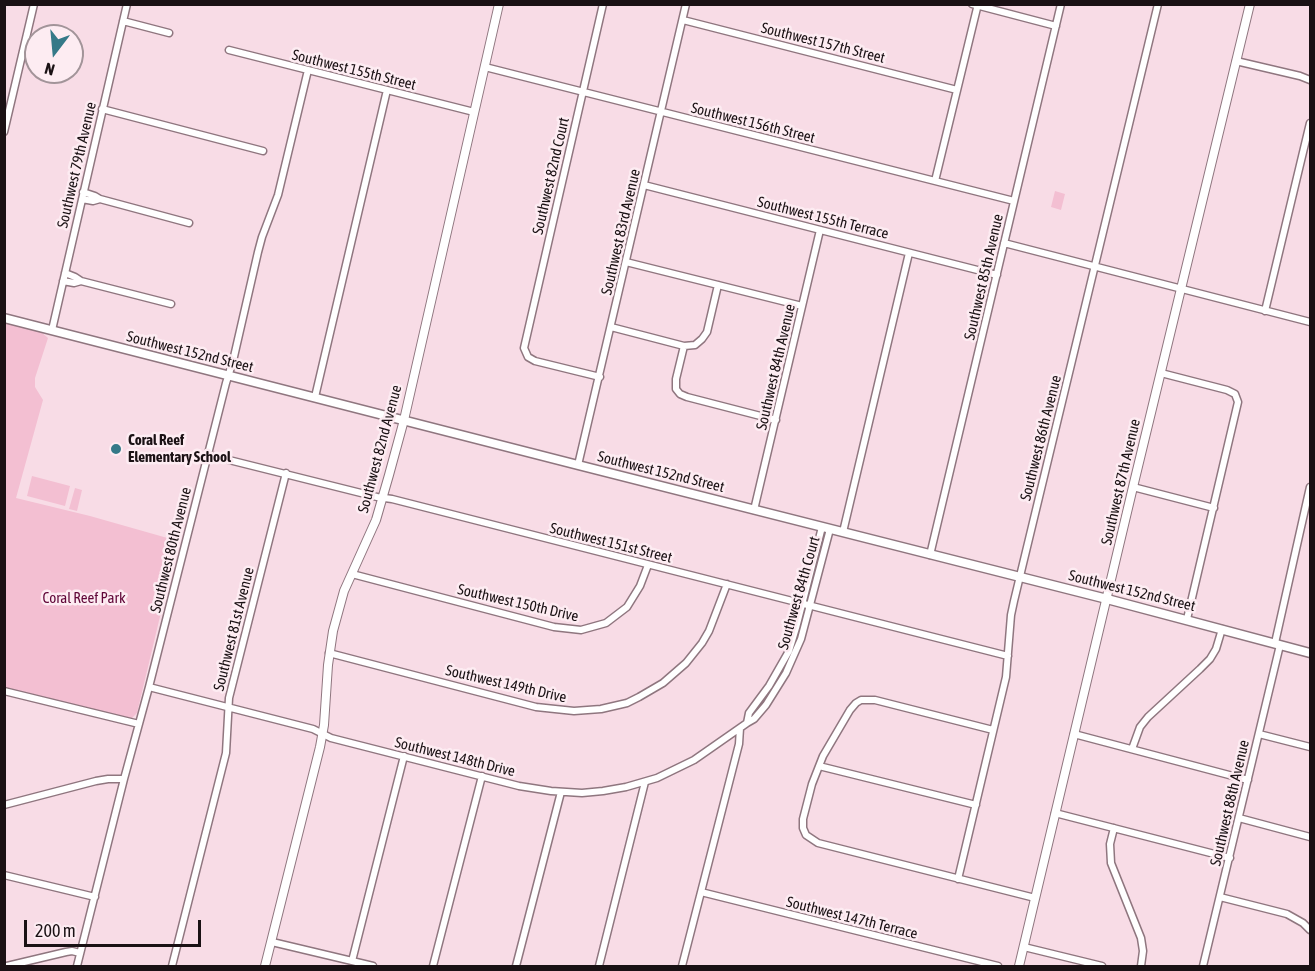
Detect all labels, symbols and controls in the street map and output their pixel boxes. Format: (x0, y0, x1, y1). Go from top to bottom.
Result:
street label: Southwest 157th Street (759, 19, 887, 67)
north arrow (24, 24, 84, 84)
street label: Southwest 155th Street (290, 46, 418, 94)
text: N (43, 59, 57, 79)
street label: Southwest 156th Street (689, 99, 817, 147)
street label: Southwest 79th Avenue (54, 100, 100, 230)
street label: Southwest 82nd Court (529, 116, 573, 236)
street label: Southwest 83rd Avenue (598, 167, 644, 297)
street label: Southwest 155th Terrace (755, 193, 891, 243)
street label: Southwest 85th Avenue (961, 212, 1007, 342)
street label: Southwest 84th Avenue (753, 302, 799, 432)
street label: Southwest 152nd Street (125, 328, 255, 376)
street label: Southwest 86th Avenue (1017, 373, 1065, 503)
street label: Southwest 82nd Avenue (354, 383, 406, 515)
street label: Southwest 87th Avenue (1098, 417, 1144, 547)
place label: Coral Reef Elementary School (128, 431, 231, 466)
marker: Coral Reef Elementary School (109, 442, 123, 456)
street label: Southwest 152nd Street (596, 448, 726, 496)
street label: Southwest 80th Avenue (147, 485, 195, 615)
street label: Southwest 151st Street (548, 519, 674, 567)
street label: Southwest 84th Court (774, 534, 824, 652)
street label: Southwest 81st Avenue (210, 565, 258, 693)
street label: Southwest 152nd Street (1067, 567, 1197, 615)
street label: Southwest 150th Drive (456, 580, 580, 626)
park label: Coral Reef Park (42, 589, 126, 607)
street label: Southwest 149th Drive (444, 661, 568, 707)
street label: Southwest 148th Drive (393, 733, 517, 781)
street label: Southwest 88th Avenue (1207, 738, 1253, 868)
street label: Southwest 147th Terrace (784, 893, 920, 943)
scale bar (27, 908, 204, 946)
text: 200 m (35, 920, 76, 941)

